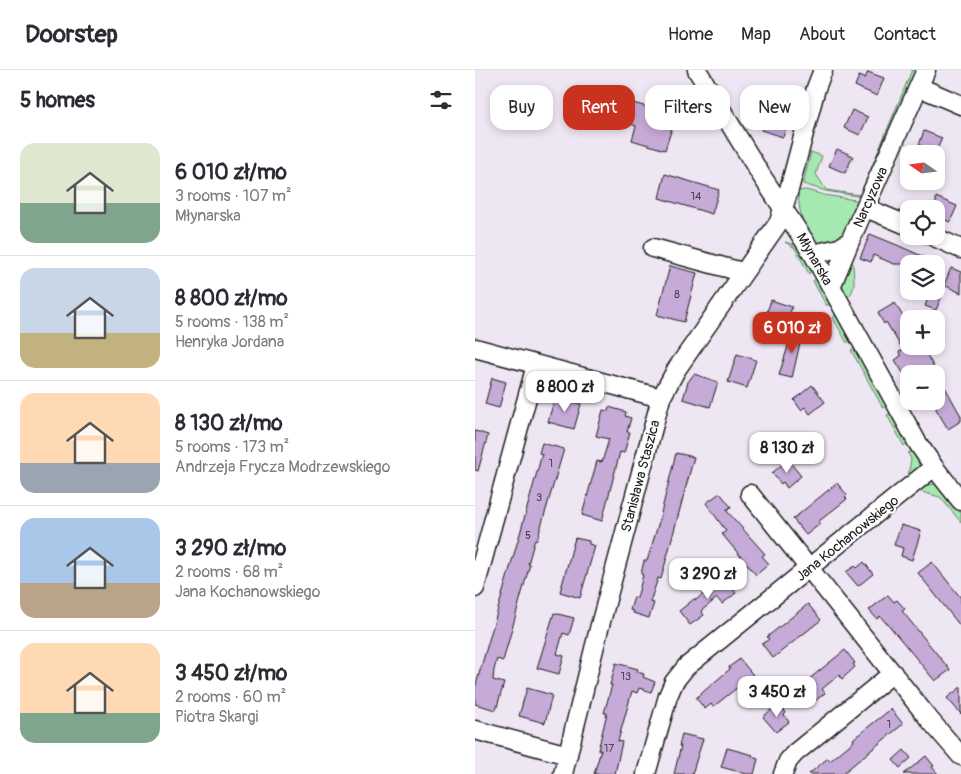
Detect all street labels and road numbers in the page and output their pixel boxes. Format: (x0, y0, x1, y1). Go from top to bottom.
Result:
street label: Narcyzowa (850, 164, 891, 230)
street label: Młynarska (793, 230, 836, 288)
street label: Stanisława Staszica (617, 418, 664, 534)
street label: Jana Kochanowskiego (793, 491, 902, 585)

